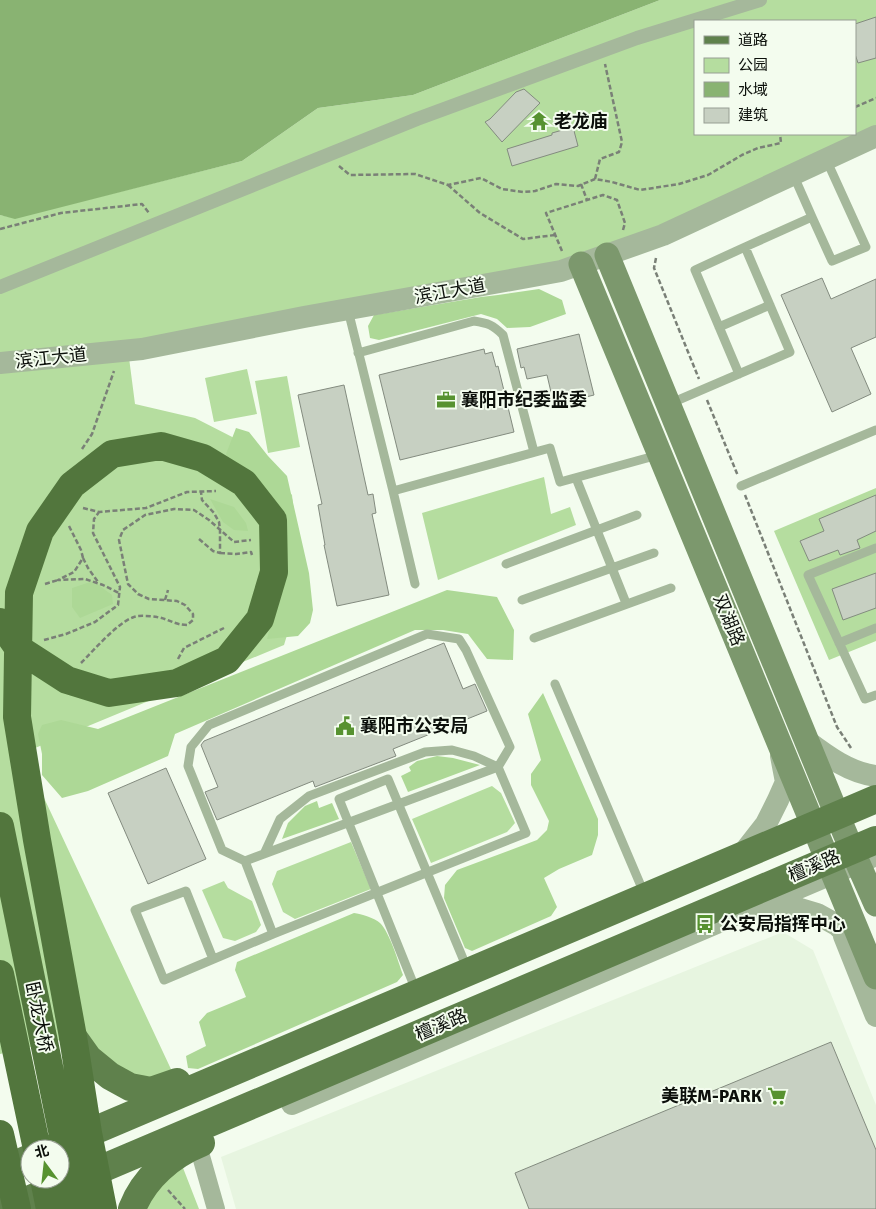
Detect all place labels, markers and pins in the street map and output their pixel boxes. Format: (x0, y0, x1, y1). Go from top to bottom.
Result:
temple icon: 老龙庙 (528, 110, 550, 132)
place label: 老龙庙 (554, 110, 608, 132)
office icon: 襄阳市纪委监委 (435, 389, 457, 411)
place label: 襄阳市纪委监委 (461, 389, 587, 411)
public building icon: 襄阳市公安局 (334, 715, 356, 737)
place label: 襄阳市公安局 (360, 715, 468, 737)
bus stop icon: 公安局指挥中心 (694, 913, 716, 935)
place label: 公安局指挥中心 (720, 913, 846, 935)
place label: 美联M-PARK (661, 1085, 763, 1107)
supermarket icon: 美联M-PARK (766, 1085, 788, 1107)

